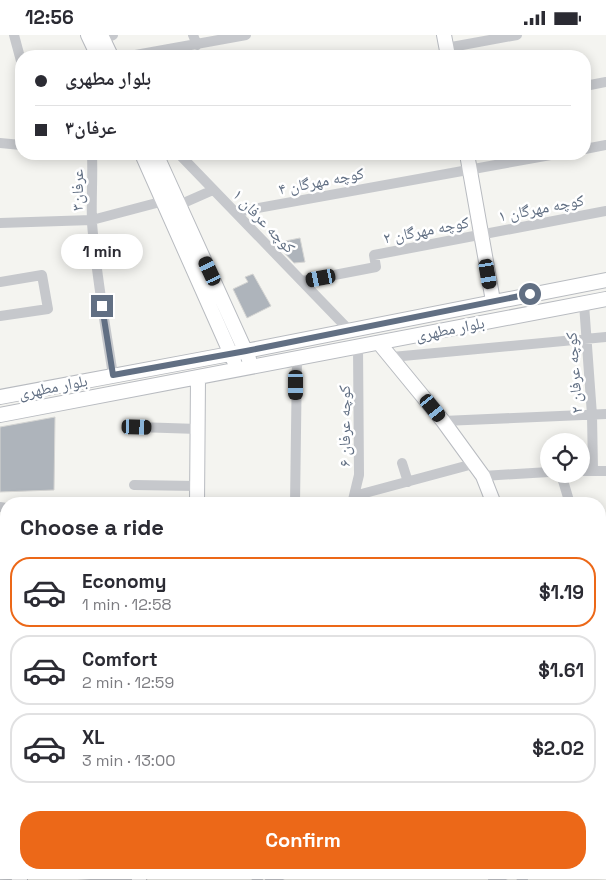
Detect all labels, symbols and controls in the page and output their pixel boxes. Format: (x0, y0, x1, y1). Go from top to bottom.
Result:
text: 12:56 (25, 5, 74, 30)
text: بلوار مطهری (65, 66, 151, 91)
text: عرفان۳ (65, 115, 117, 140)
street label: کوچه مهرگان ۴ (276, 162, 366, 200)
street label: عرفان۳ (67, 169, 88, 211)
street label: کوچه عرفان ۱ (228, 184, 300, 258)
street label: کوچه مهرگان ۱ (496, 189, 586, 227)
street label: کوچه مهرگان ۲ (381, 211, 471, 249)
callout: 1 min (61, 233, 143, 269)
text: 1 min (82, 241, 122, 262)
car (196, 254, 223, 288)
car (478, 258, 497, 290)
car (304, 268, 337, 288)
route start (519, 283, 541, 305)
route end (91, 295, 113, 317)
street label: بلوار مطهری (414, 312, 486, 346)
street label: کوچه عرفان ۲ (561, 331, 587, 414)
street label: بلوار مطهری (17, 370, 89, 404)
car (288, 370, 303, 400)
street label: کوچه عرفان ۶ (334, 385, 355, 467)
car (417, 392, 448, 424)
car (121, 419, 152, 435)
map controls (540, 433, 590, 483)
button: locate (540, 433, 590, 483)
text: Choose a ride (20, 513, 164, 541)
text: Economy (82, 569, 166, 594)
icon: car (22, 570, 67, 615)
text: $1.19 (539, 580, 584, 605)
text: 1 min · 12:58 (82, 594, 171, 615)
text: Comfort (82, 647, 158, 672)
icon: car (22, 648, 67, 693)
text: $1.61 (538, 658, 584, 683)
text: 2 min · 12:59 (82, 672, 174, 693)
text: XL (82, 725, 105, 750)
icon: car (22, 726, 67, 771)
text: $2.02 (532, 736, 584, 761)
text: 3 min · 13:00 (82, 750, 175, 771)
button: Confirm (20, 811, 586, 869)

